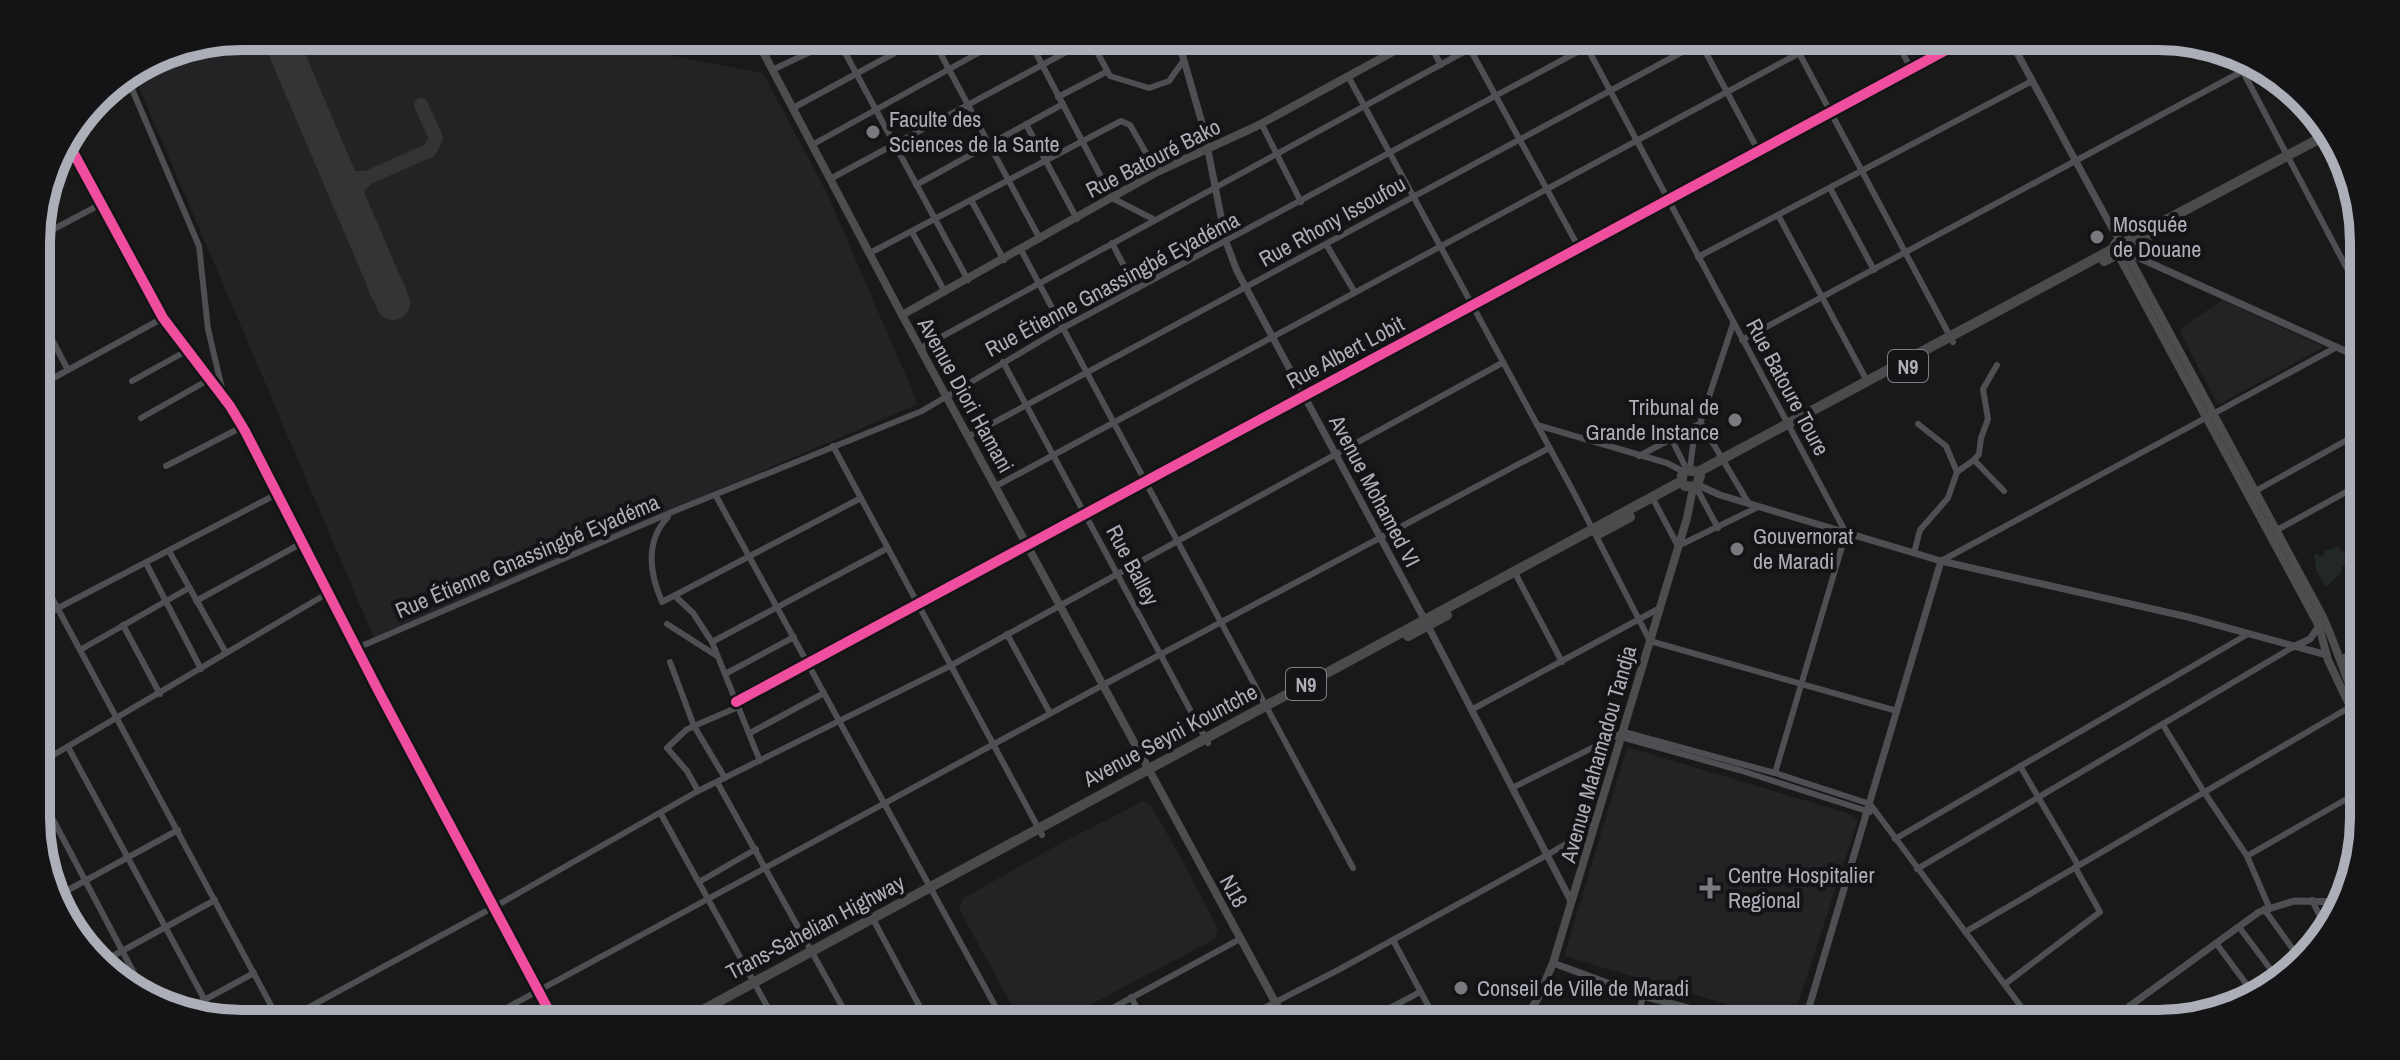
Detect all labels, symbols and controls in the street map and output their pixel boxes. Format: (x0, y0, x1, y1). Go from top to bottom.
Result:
place label: Faculte des Sciences de la Sante (889, 104, 1060, 159)
street label: Rue Batouré Bako (1081, 111, 1225, 205)
marker: Faculte des Sciences de la Sante (864, 123, 882, 141)
street label: Rue Rhony Issoufou (1253, 168, 1411, 274)
street label: Rue Étienne Gnassingbé Eyadéma (980, 204, 1244, 364)
place label: Mosquée de Douane (2113, 209, 2201, 264)
marker: Mosquée de Douane (2088, 228, 2106, 246)
street label: Rue Albert Lobit (1281, 308, 1409, 396)
street label: Avenue Diori Hamani (910, 311, 1021, 478)
street label: Rue Batoure Toure (1739, 313, 1837, 461)
road number: N9 (1888, 350, 1928, 382)
place label: Tribunal de Grande Instance (1586, 392, 1719, 447)
street label: Avenue Mohamed VI (1322, 409, 1428, 572)
marker: Tribunal de Grande Instance (1726, 411, 1744, 429)
street label: Rue Étienne Gnassingbé Eyadéma (391, 487, 663, 625)
street label: Rue Balley (1099, 519, 1167, 611)
place label: Gouvernorat de Maradi (1753, 521, 1853, 576)
marker: Gouvernorat de Maradi (1728, 540, 1746, 558)
street label: Avenue Mahamadou Tandja (1552, 642, 1643, 867)
road number: N9 (1286, 668, 1326, 700)
street label: Avenue Seyni Kountche (1077, 676, 1262, 794)
place label: Centre Hospitalier Regional (1728, 860, 1874, 915)
street label: Trans-Sahelian Highway (721, 867, 909, 987)
street label: N18 (1213, 869, 1255, 913)
marker: Centre Hospitalier Regional (1699, 877, 1721, 899)
place label: Conseil de Ville de Maradi (1477, 973, 1689, 1003)
marker: Conseil de Ville de Maradi (1452, 979, 1470, 997)

